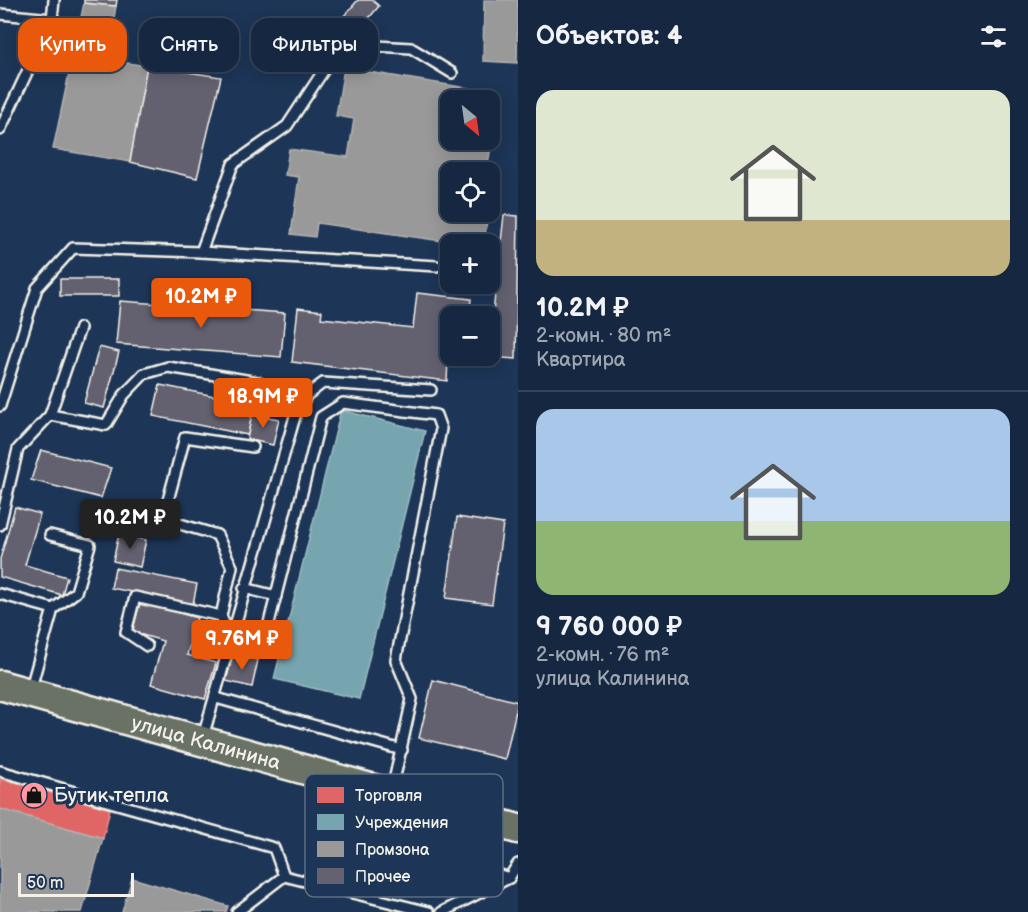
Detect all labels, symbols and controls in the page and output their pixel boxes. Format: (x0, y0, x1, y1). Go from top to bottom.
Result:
chip: Купить (18, 18, 127, 72)
chip: Снять (139, 18, 239, 72)
chip: Фильтры (251, 18, 378, 72)
icon: filters (977, 20, 1010, 53)
text: Объектов: 4 (536, 21, 682, 52)
north arrow (440, 90, 500, 150)
map controls (440, 90, 500, 366)
icon: home (719, 129, 827, 237)
button: locate (440, 162, 500, 222)
button: + (440, 234, 500, 294)
pin: 10.2M ₽ (146, 278, 256, 329)
text: 10.2M ₽ (165, 285, 237, 309)
text: 10.2M ₽ (536, 293, 629, 324)
button: − (440, 306, 500, 366)
text: 2-комн. · 80 m² (536, 324, 671, 348)
text: Квартира (536, 348, 626, 372)
pin: 18.9M ₽ (208, 378, 318, 429)
text: 18.9M ₽ (228, 385, 298, 409)
icon: home (719, 448, 827, 556)
pin: 10.2M ₽ (75, 499, 185, 550)
text: 10.2M ₽ (94, 506, 166, 530)
text: 9 760 000 ₽ (536, 612, 682, 643)
pin: 9.76M ₽ (187, 620, 297, 671)
text: 9.76M ₽ (205, 627, 279, 651)
text: 2-комн. · 76 m² (536, 643, 669, 667)
text: улица Калинина (536, 667, 690, 691)
street label: улица Калинина (129, 711, 283, 775)
legend (305, 774, 503, 897)
shop icon: Бутик тепла (19, 780, 49, 810)
place label: Бутик тепла (54, 784, 169, 808)
text: Торговля (355, 787, 422, 806)
text: Учреждения (355, 814, 448, 833)
text: Промзона (355, 841, 430, 860)
text: Прочее (355, 868, 411, 887)
scale bar (18, 870, 134, 898)
text: 50 m (27, 874, 63, 893)

